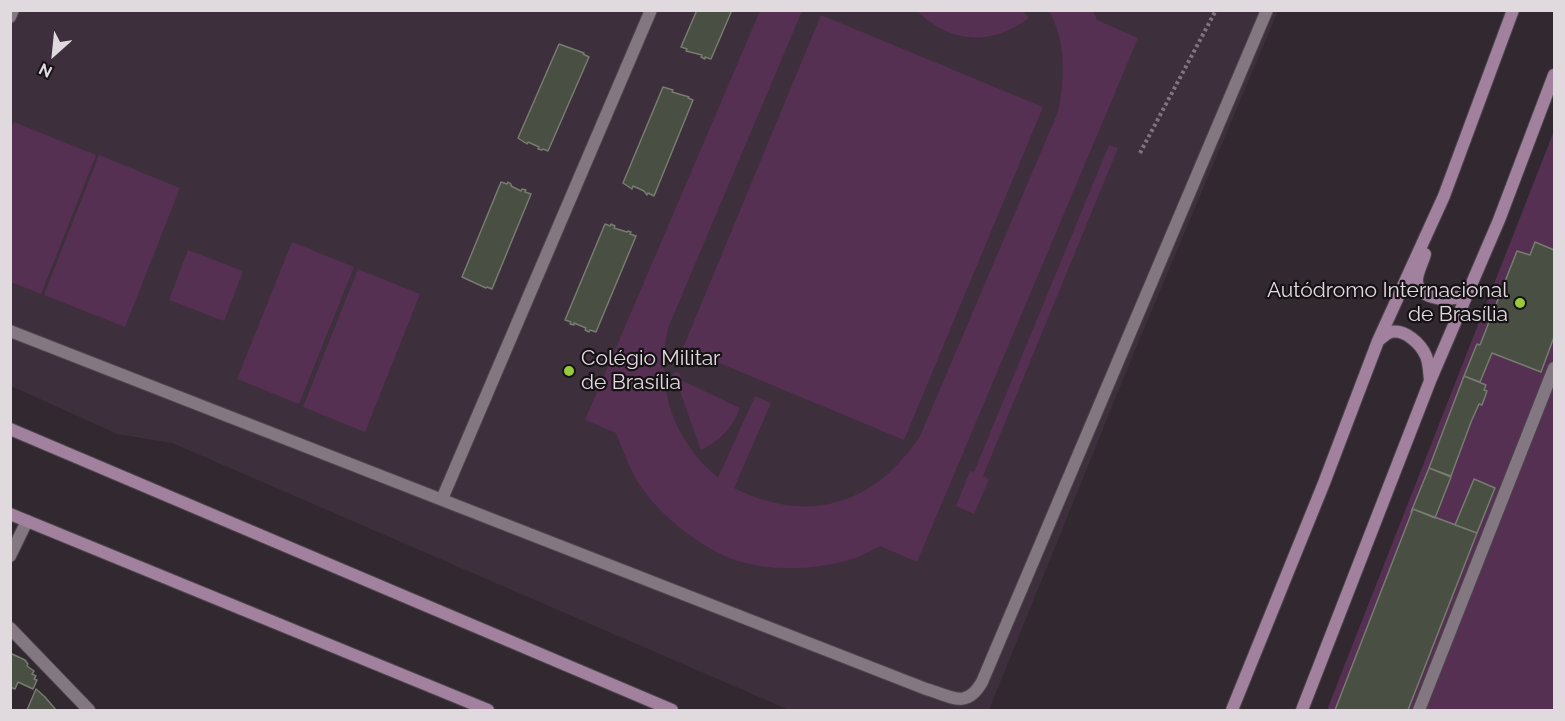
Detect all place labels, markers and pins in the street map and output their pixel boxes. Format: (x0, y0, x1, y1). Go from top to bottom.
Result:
place label: Autódromo Internacional de Brasília (1267, 278, 1508, 328)
marker: Autódromo Internacional de Brasília (1513, 296, 1527, 310)
place label: Colégio Militar de Brasília (581, 346, 720, 396)
marker: Colégio Militar de Brasília (562, 364, 576, 378)

